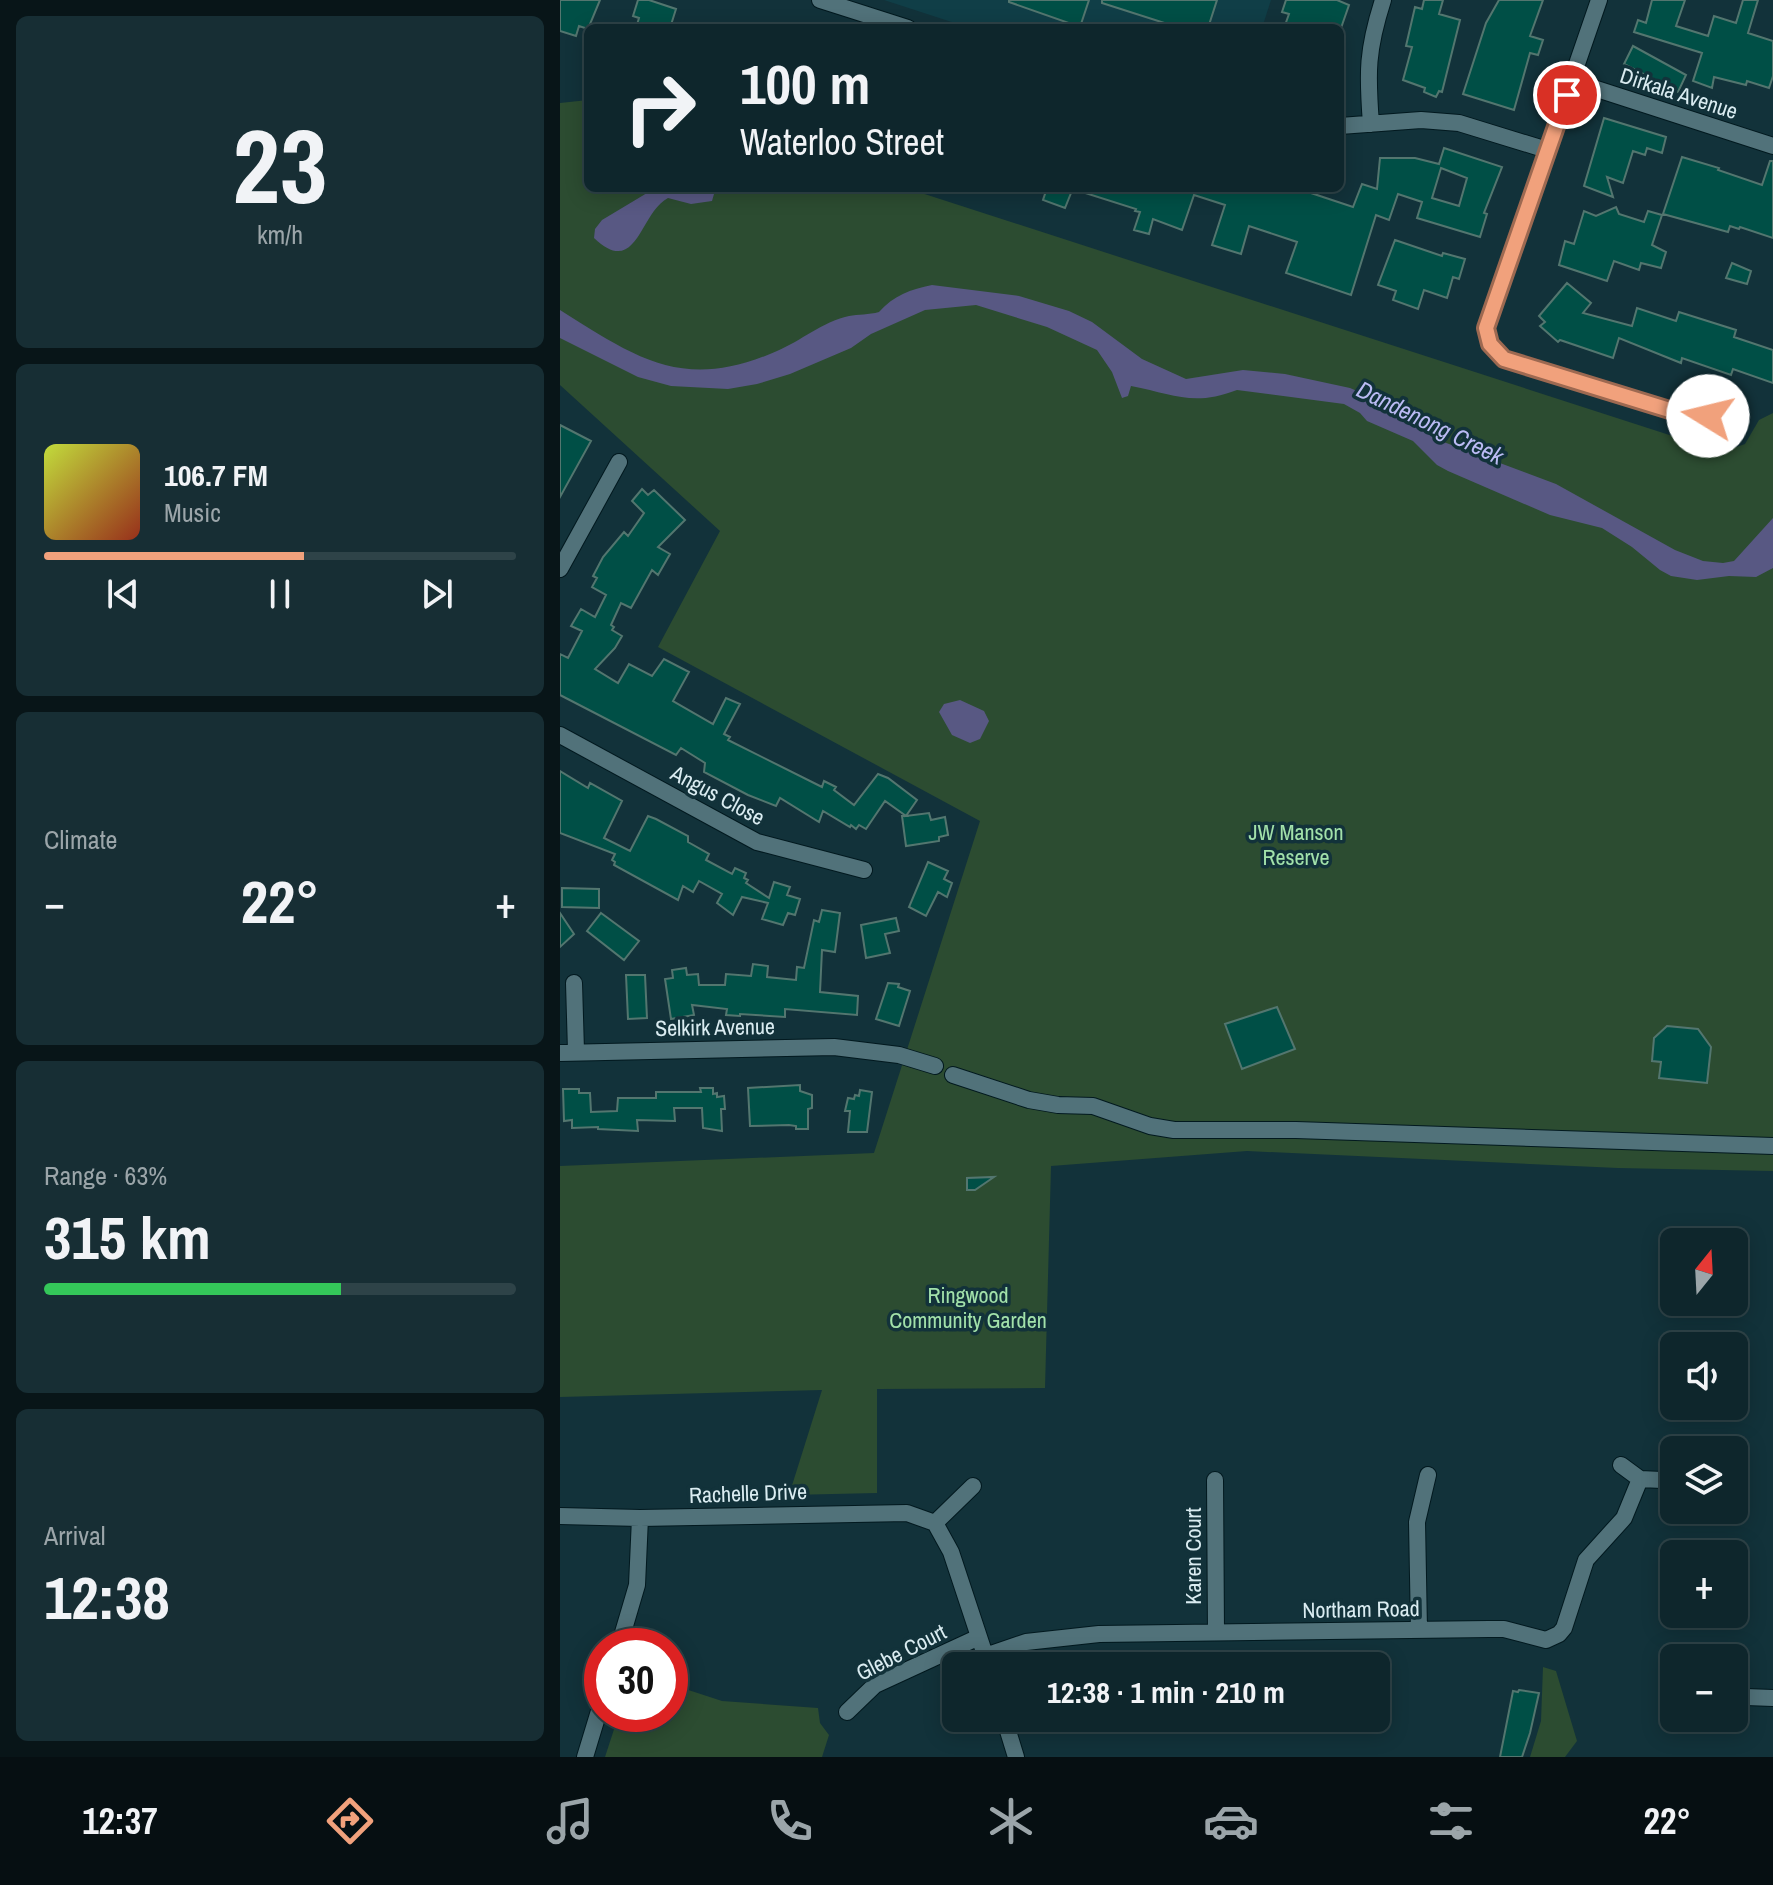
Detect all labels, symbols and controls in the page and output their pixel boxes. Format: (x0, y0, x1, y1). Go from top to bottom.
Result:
text: 100 m (740, 46, 870, 121)
icon: right (608, 56, 712, 160)
street label: Dirkala Avenue (1616, 60, 1742, 126)
pin (1533, 61, 1601, 129)
icon: arrive (1545, 73, 1589, 117)
text: 23 (233, 95, 327, 235)
text: Waterloo Street (740, 118, 944, 166)
text: km/h (257, 217, 303, 252)
water label: Dandenong Creek (1352, 373, 1510, 472)
position arrow (1666, 374, 1750, 458)
text: 106.7 FM (164, 455, 268, 495)
text: Music (164, 495, 221, 530)
icon: previous (101, 572, 145, 616)
icon: pause (258, 572, 302, 616)
icon: next (415, 572, 459, 616)
street label: Angus Close (665, 757, 770, 832)
park label: JW Manson Reserve (1248, 817, 1344, 872)
text: Climate (44, 822, 117, 857)
text: 22° (241, 861, 319, 942)
text: − (44, 872, 65, 932)
text: + (495, 872, 516, 932)
street label: Selkirk Avenue (655, 1011, 775, 1043)
text: Range · 63% (44, 1158, 167, 1193)
text: 315 km (44, 1197, 211, 1278)
north arrow (1660, 1228, 1748, 1316)
map controls (1660, 1228, 1748, 1732)
park label: Ringwood Community Garden (889, 1280, 1047, 1335)
button: sound (1660, 1332, 1748, 1420)
button: layers (1660, 1436, 1748, 1524)
street label: Rachelle Drive (688, 1476, 808, 1510)
street label: Karen Court (1178, 1507, 1208, 1605)
text: Arrival (44, 1518, 106, 1553)
button: + (1660, 1540, 1748, 1628)
text: 12:38 (44, 1557, 170, 1638)
street label: Northam Road (1302, 1593, 1420, 1625)
street label: Glebe Court (851, 1617, 951, 1687)
speed limit sign: 30 (584, 1628, 688, 1732)
button: − (1660, 1644, 1748, 1732)
text: 12:38 · 1 min · 210 m (1047, 1672, 1285, 1712)
icon: directions (322, 1793, 378, 1849)
icon: music (542, 1793, 598, 1849)
icon: phone (762, 1793, 818, 1849)
icon: climate (983, 1793, 1039, 1849)
icon: car (1203, 1793, 1259, 1849)
icon: filters (1423, 1793, 1479, 1849)
text: 12:37 (82, 1797, 158, 1845)
text: 22° (1644, 1797, 1691, 1845)

